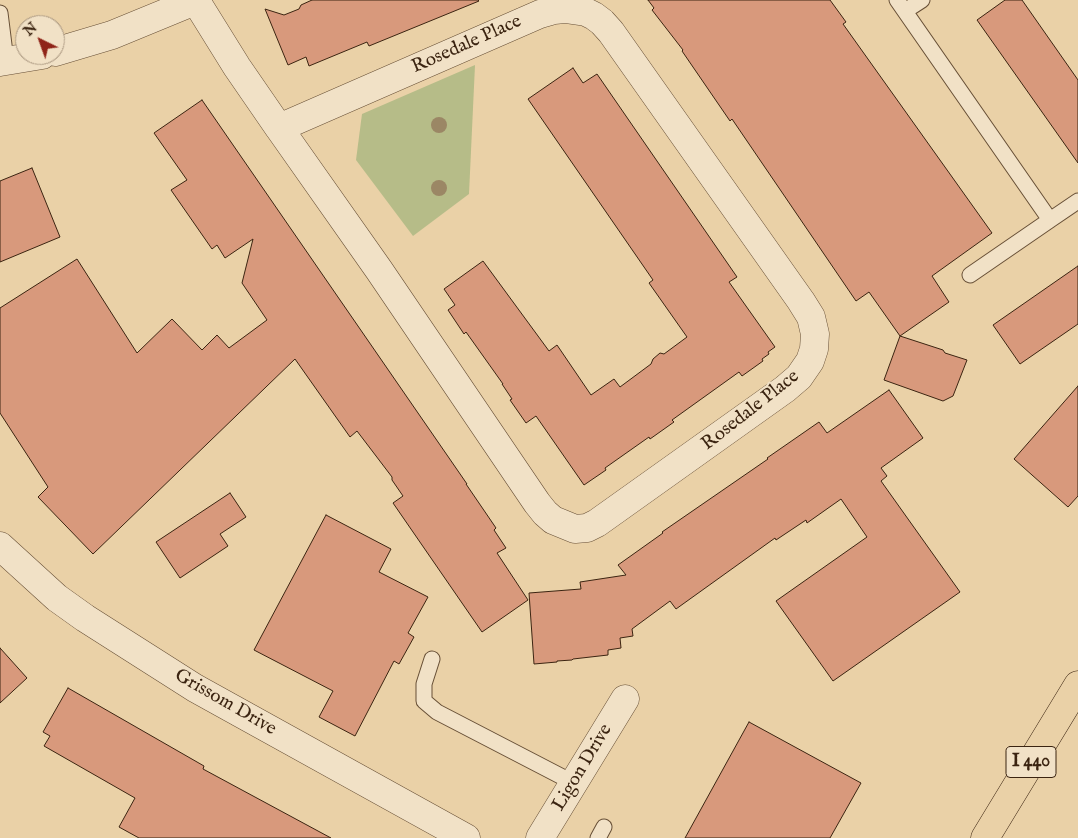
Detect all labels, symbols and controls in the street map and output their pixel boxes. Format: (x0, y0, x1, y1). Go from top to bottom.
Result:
street label: Rosedale Place (409, 11, 525, 79)
north arrow (15, 15, 65, 65)
text: N (20, 19, 41, 40)
street label: Rosedale Place (698, 366, 804, 456)
street label: Grissom Drive (170, 665, 280, 741)
street label: Ligon Drive (548, 720, 618, 816)
road number: I 440 (1006, 746, 1056, 778)

